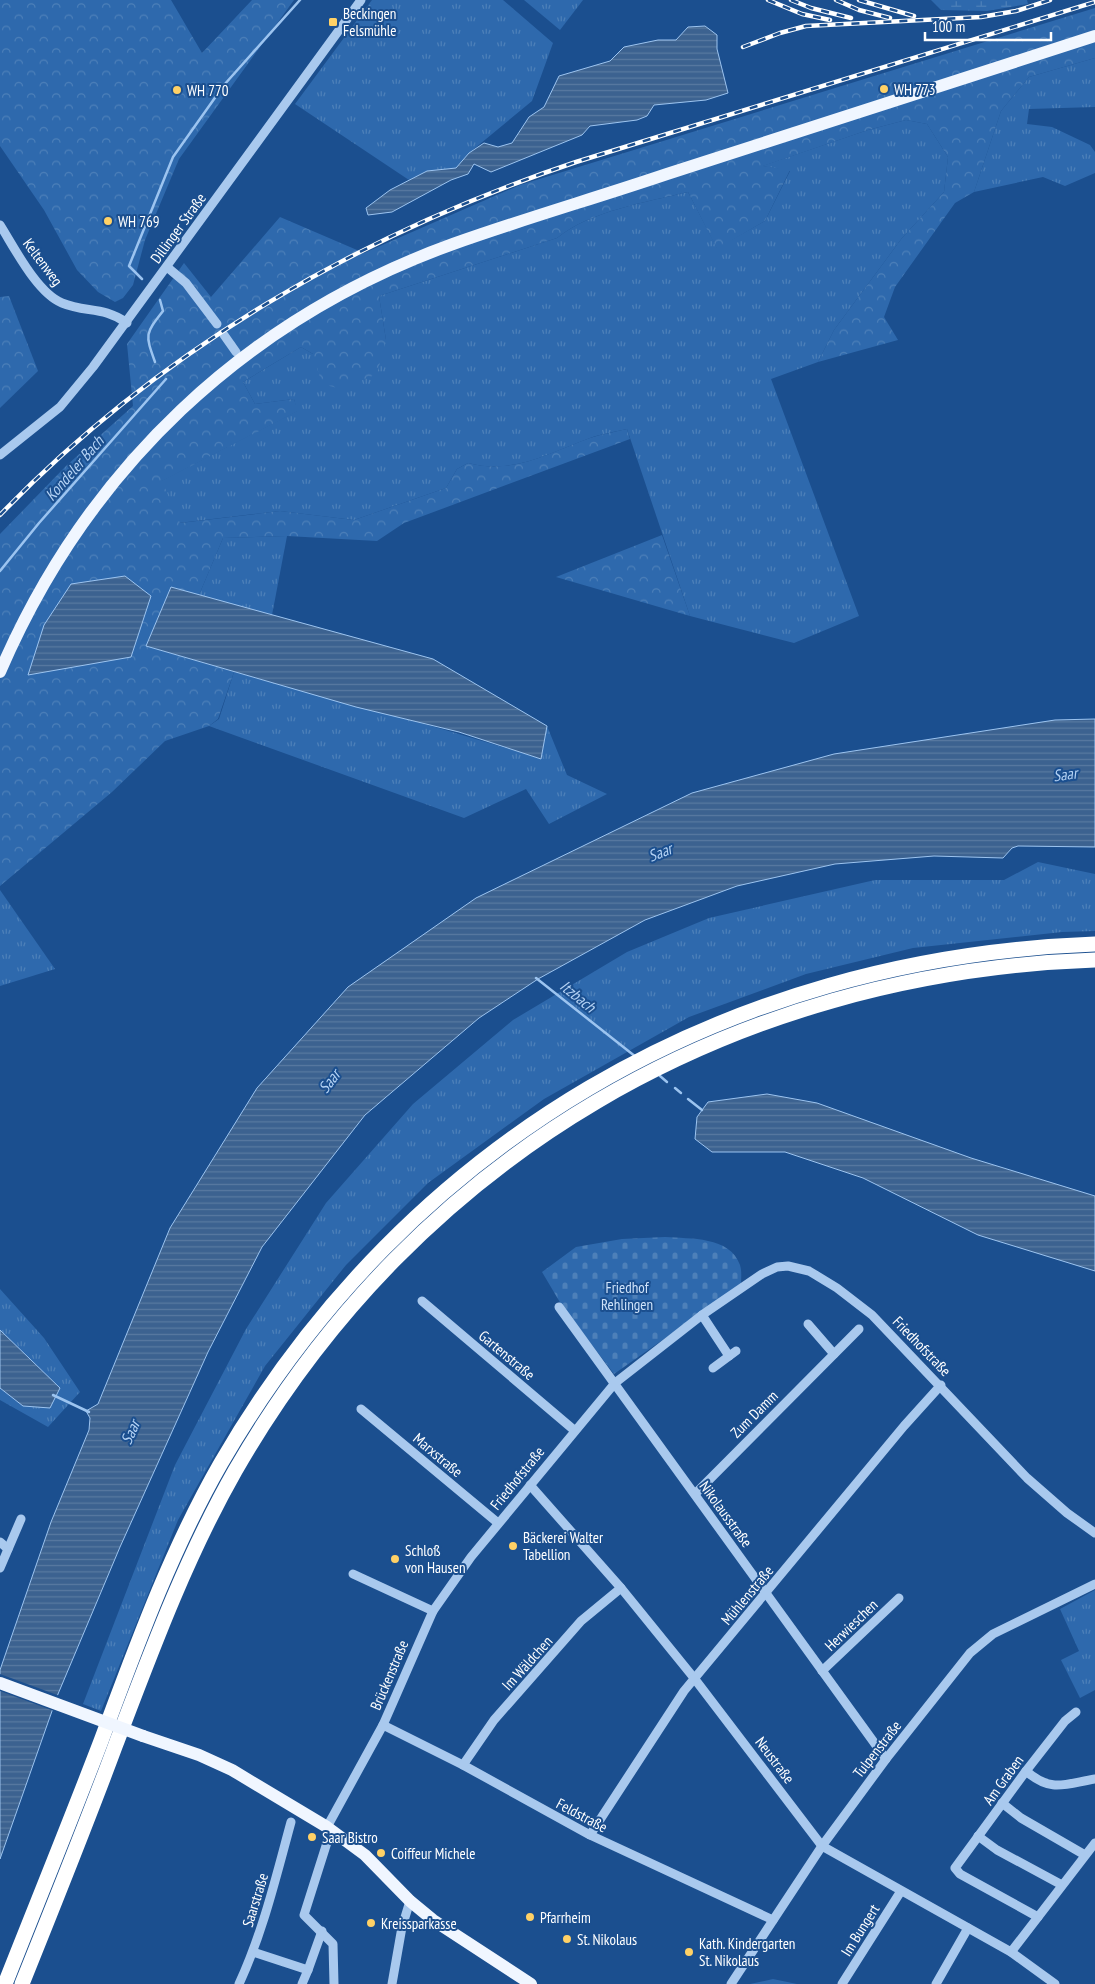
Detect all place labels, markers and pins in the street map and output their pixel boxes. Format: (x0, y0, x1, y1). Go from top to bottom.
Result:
place label: Beckingen Felsmühle (343, 4, 397, 40)
marker: Beckingen Felsmühle (327, 16, 339, 28)
place label: WH 773 (894, 80, 936, 99)
place label: WH 770 (187, 81, 229, 100)
marker: WH 773 (878, 83, 890, 95)
marker: WH 770 (171, 84, 183, 96)
place label: WH 769 (118, 212, 160, 231)
marker: WH 769 (102, 215, 114, 227)
place label: Bäckerei Walter Tabellion (523, 1528, 604, 1564)
marker: Bäckerei Walter Tabellion (507, 1540, 519, 1552)
place label: Schloß von Hausen (405, 1541, 465, 1577)
marker: Schloß von Hausen (389, 1553, 401, 1565)
place label: Saar Bistro (322, 1828, 378, 1847)
marker: Saar Bistro (306, 1831, 318, 1843)
place label: Coiffeur Michele (391, 1844, 475, 1863)
marker: Coiffeur Michele (375, 1847, 387, 1859)
place label: Pfarrheim (540, 1908, 591, 1927)
marker: Pfarrheim (524, 1911, 536, 1923)
place label: Kreissparkasse (381, 1914, 457, 1933)
marker: Kreissparkasse (365, 1917, 377, 1929)
place label: St. Nikolaus (577, 1930, 637, 1949)
marker: St. Nikolaus (561, 1933, 573, 1945)
place label: Kath. Kindergarten St. Nikolaus (699, 1934, 795, 1970)
marker: Kath. Kindergarten St. Nikolaus (683, 1946, 695, 1958)

